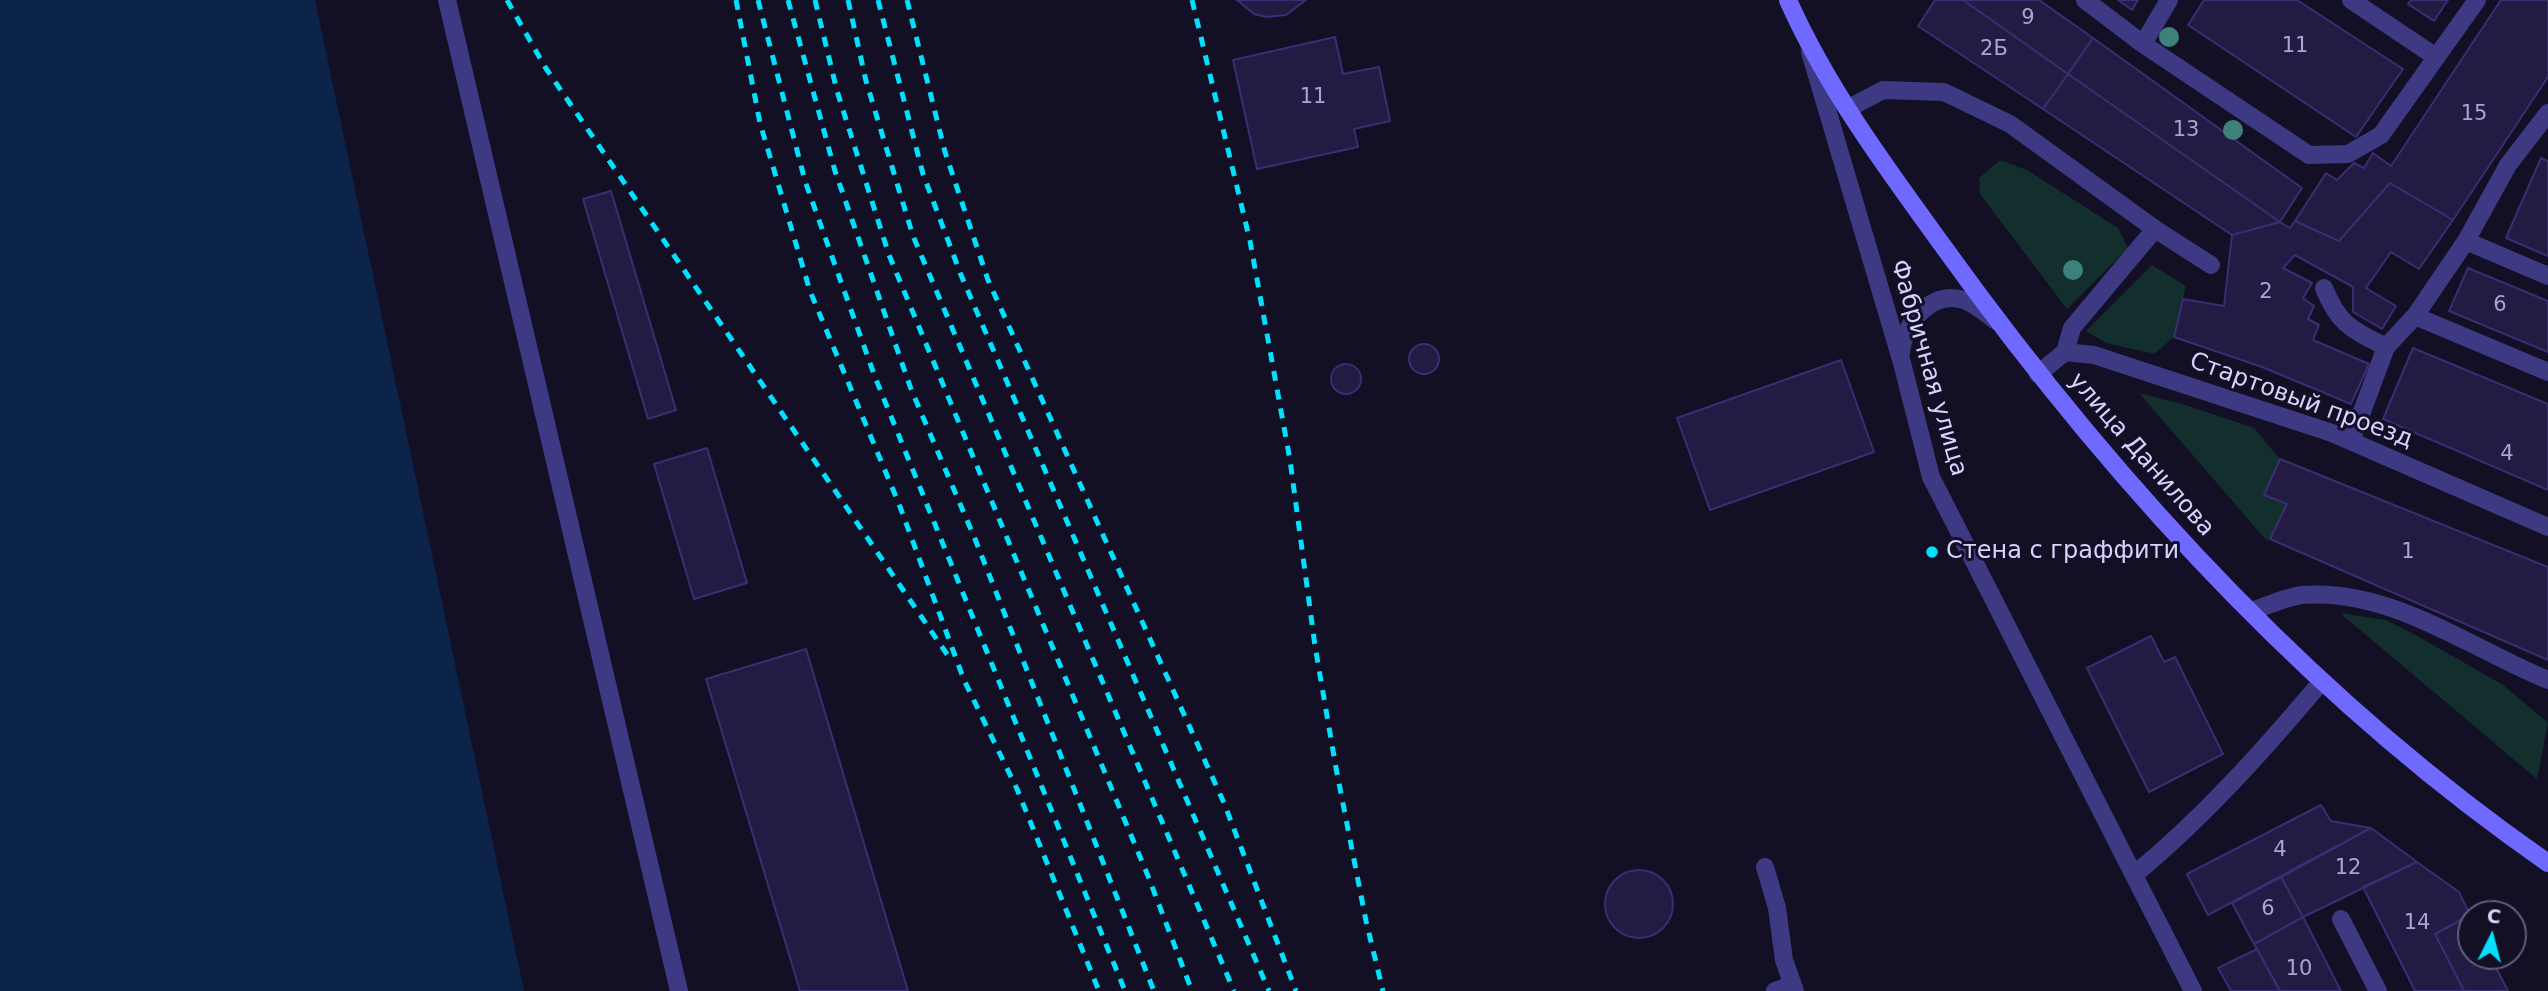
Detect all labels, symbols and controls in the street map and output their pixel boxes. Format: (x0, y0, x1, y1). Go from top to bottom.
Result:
house number: 9 (2021, 6, 2035, 32)
house number: 11 (2282, 34, 2308, 60)
house number: 2Б (1980, 37, 2008, 63)
house number: 11 (1300, 85, 1326, 111)
house number: 15 (2461, 102, 2487, 128)
house number: 13 (2173, 118, 2199, 144)
street label: Фабричная улица (1883, 256, 1973, 480)
house number: 2 (2259, 280, 2273, 306)
house number: 6 (2493, 293, 2507, 319)
street label: Стартовый проезд (2185, 347, 2417, 455)
street label: улица Данилова (2062, 367, 2220, 543)
house number: 4 (2500, 442, 2514, 468)
place label: Стена с граффити (1946, 538, 2179, 566)
house number: 1 (2401, 540, 2415, 566)
marker: Стена с граффити (1924, 544, 1940, 560)
house number: 4 (2273, 838, 2287, 864)
house number: 12 (2335, 856, 2361, 882)
house number: 6 (2261, 897, 2275, 923)
north arrow (2457, 900, 2527, 970)
text: С (2486, 904, 2502, 928)
house number: 14 (2404, 911, 2430, 937)
house number: 10 (2286, 957, 2312, 983)

